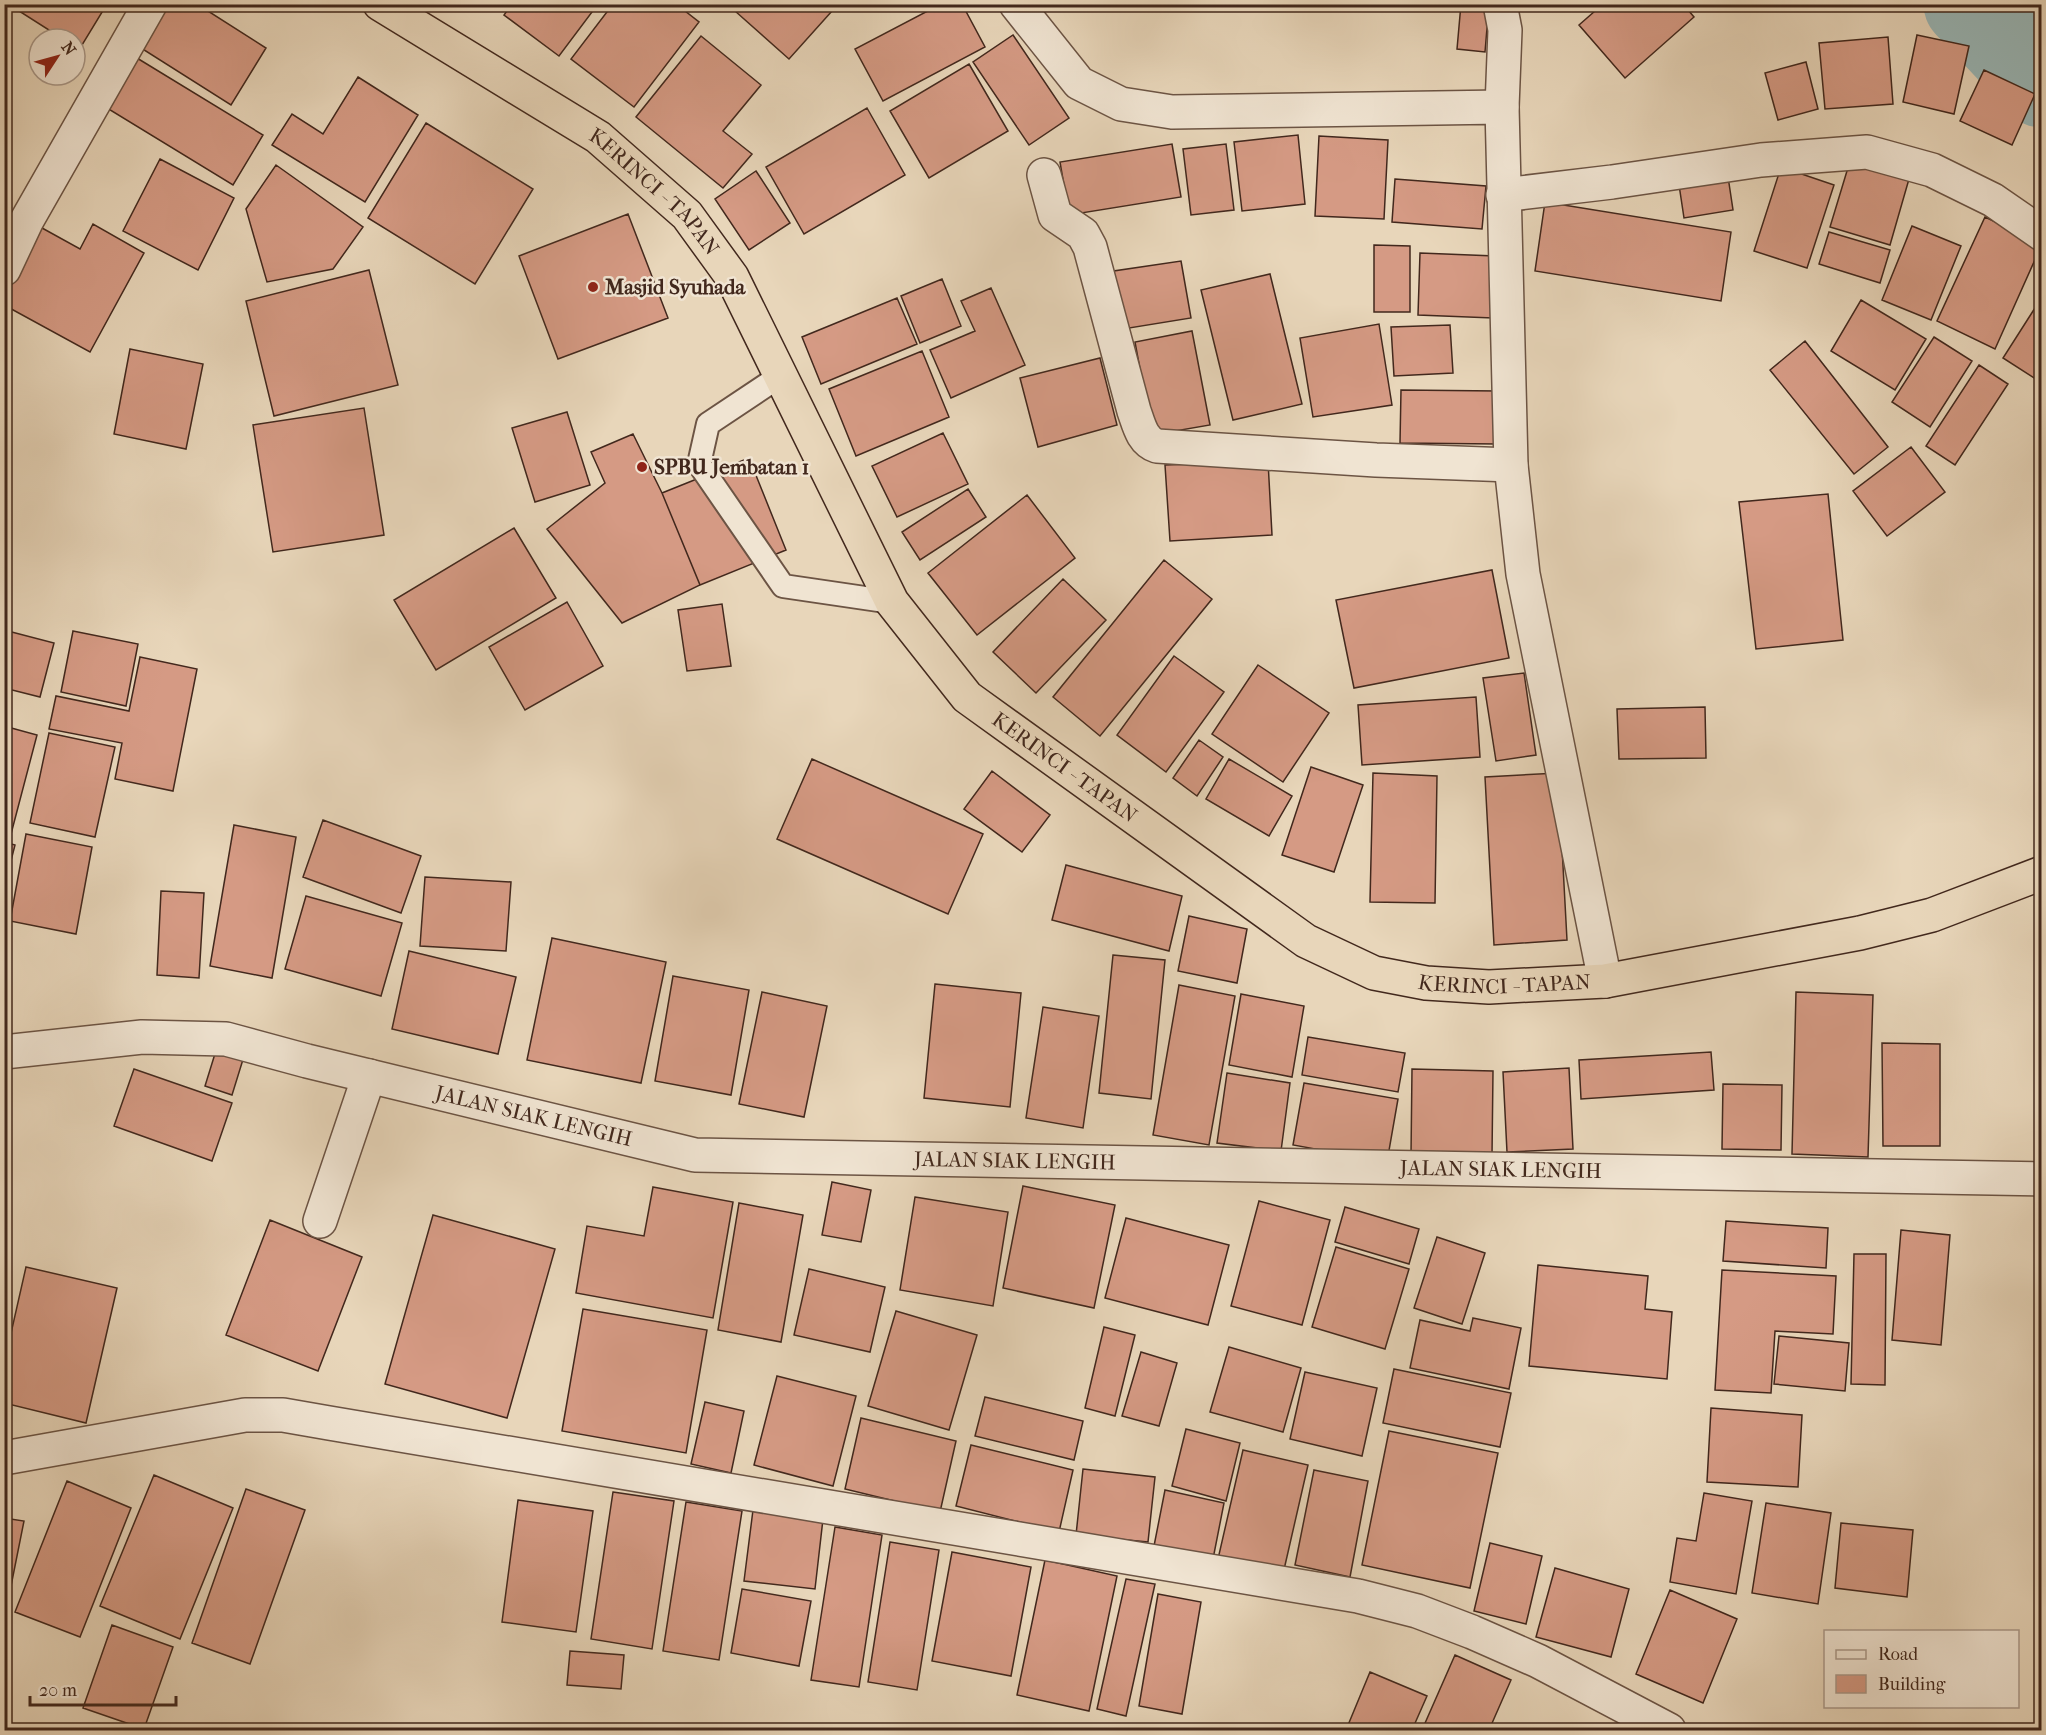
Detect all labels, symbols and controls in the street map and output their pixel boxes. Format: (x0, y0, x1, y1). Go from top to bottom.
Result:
north arrow (27, 27, 87, 87)
text: N (57, 38, 80, 60)
street label: KERINCI - TAPAN (585, 123, 724, 260)
place label: Masjid Syuhada (604, 275, 746, 299)
marker: Masjid Syuhada (586, 280, 600, 294)
place label: SPBU Jembatan 1 (654, 455, 809, 479)
marker: SPBU Jembatan 1 (635, 460, 649, 474)
street label: KERINCI - TAPAN (988, 707, 1142, 828)
street label: KERINCI - TAPAN (1416, 970, 1591, 999)
street label: JALAN SIAK LENGIH (431, 1080, 635, 1151)
street label: JALAN SIAK LENGIH (912, 1147, 1116, 1175)
street label: JALAN SIAK LENGIH (1398, 1156, 1602, 1183)
legend (1824, 1630, 2019, 1708)
text: Road (1878, 1644, 1918, 1665)
scale bar (30, 1669, 176, 1707)
text: Building (1878, 1674, 1946, 1695)
text: 20 m (39, 1680, 77, 1701)

